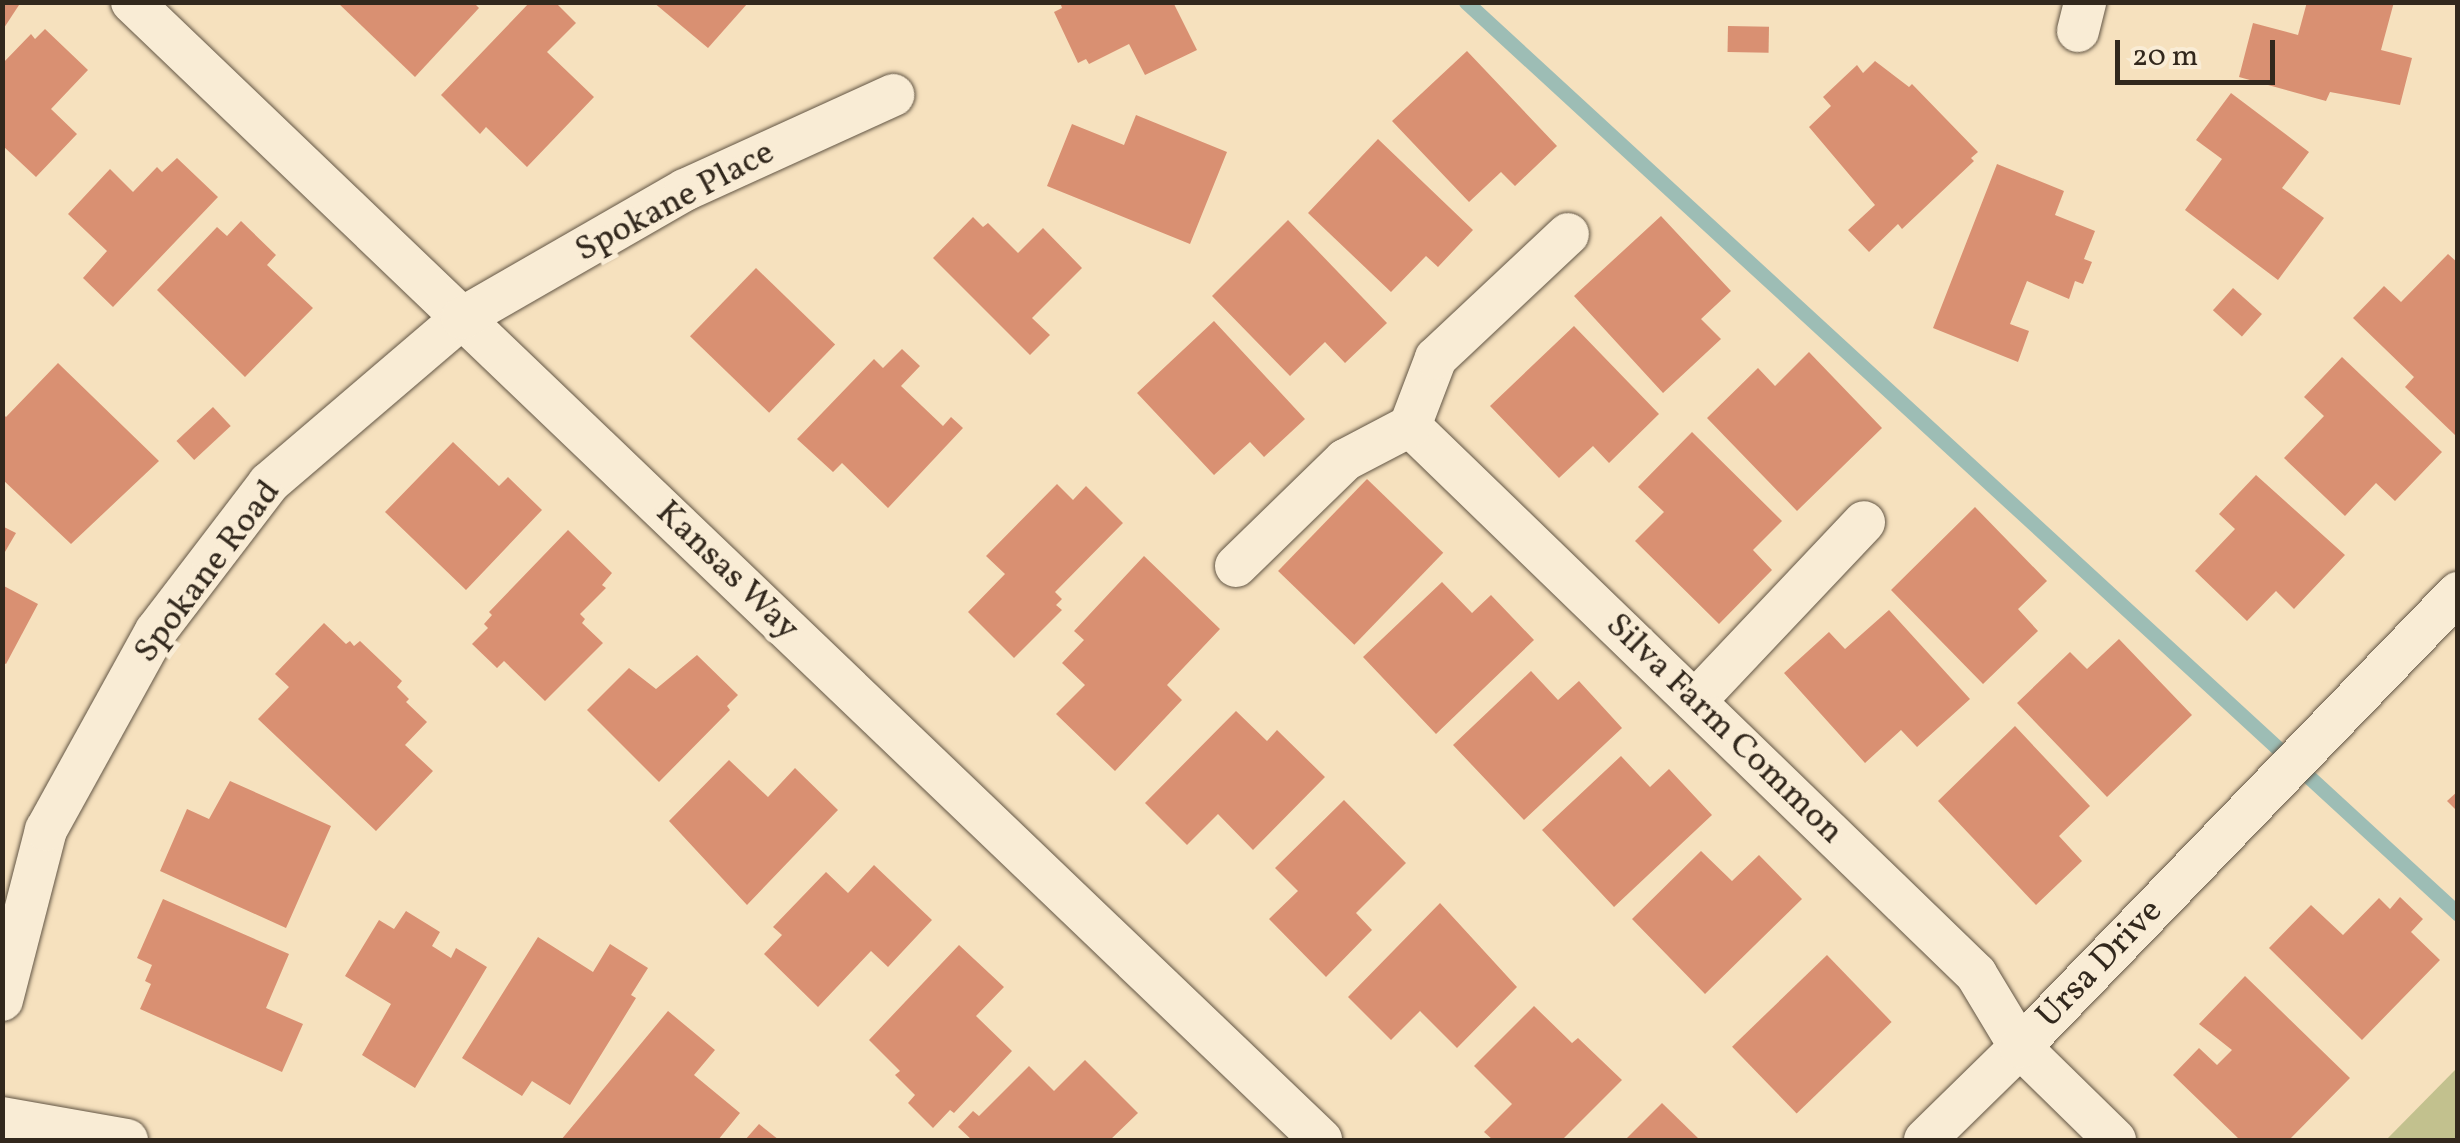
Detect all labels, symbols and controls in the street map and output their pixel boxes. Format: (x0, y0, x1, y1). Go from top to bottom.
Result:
scale bar (2120, 20, 2280, 82)
text: 20 m (2132, 36, 2198, 78)
street label: Spokane Place (568, 132, 782, 272)
street label: Spokane Road (126, 472, 290, 672)
street label: Kansas Way (646, 492, 808, 650)
street label: Silva Farm Common (1596, 605, 1852, 853)
street label: Ursa Drive (2028, 891, 2172, 1037)

